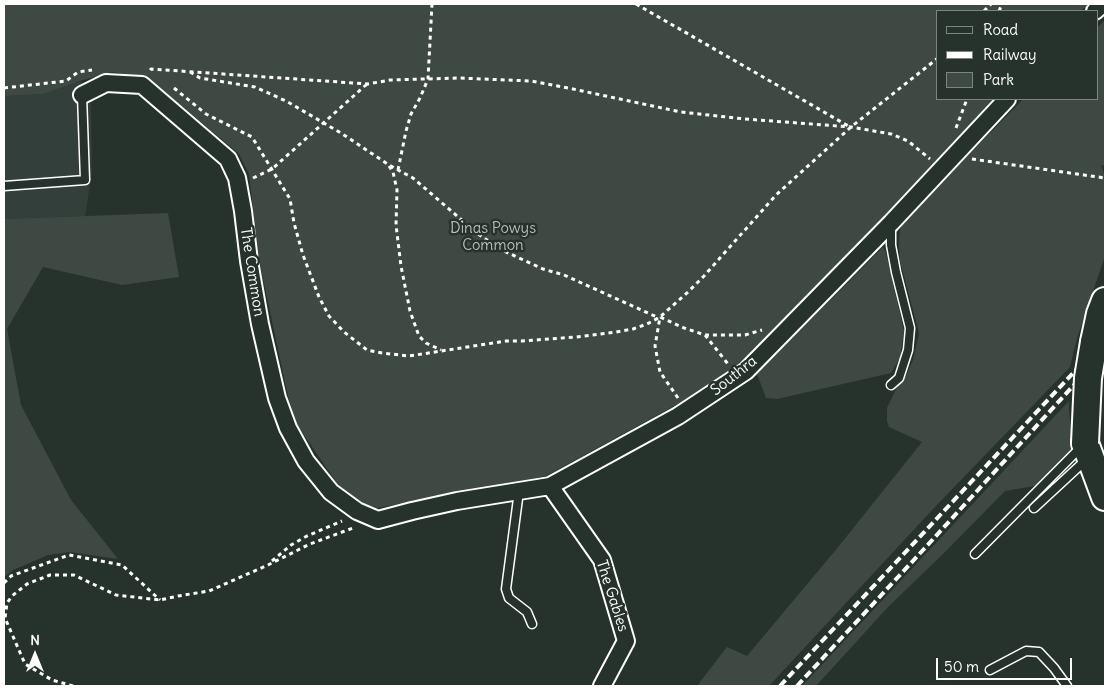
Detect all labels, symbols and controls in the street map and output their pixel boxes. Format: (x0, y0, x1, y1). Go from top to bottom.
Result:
legend (936, 10, 1099, 100)
text: Road (983, 20, 1018, 39)
text: Railway (983, 45, 1037, 64)
text: Park (983, 70, 1014, 89)
park label: Dinas Powys Common (450, 220, 536, 255)
street label: The Common (236, 226, 268, 318)
street label: Southra (707, 352, 761, 400)
street label: The Gables (592, 558, 632, 634)
north arrow (10, 630, 60, 680)
text: N (30, 631, 40, 649)
scale bar (939, 648, 1075, 680)
text: 50 m (944, 657, 979, 676)

